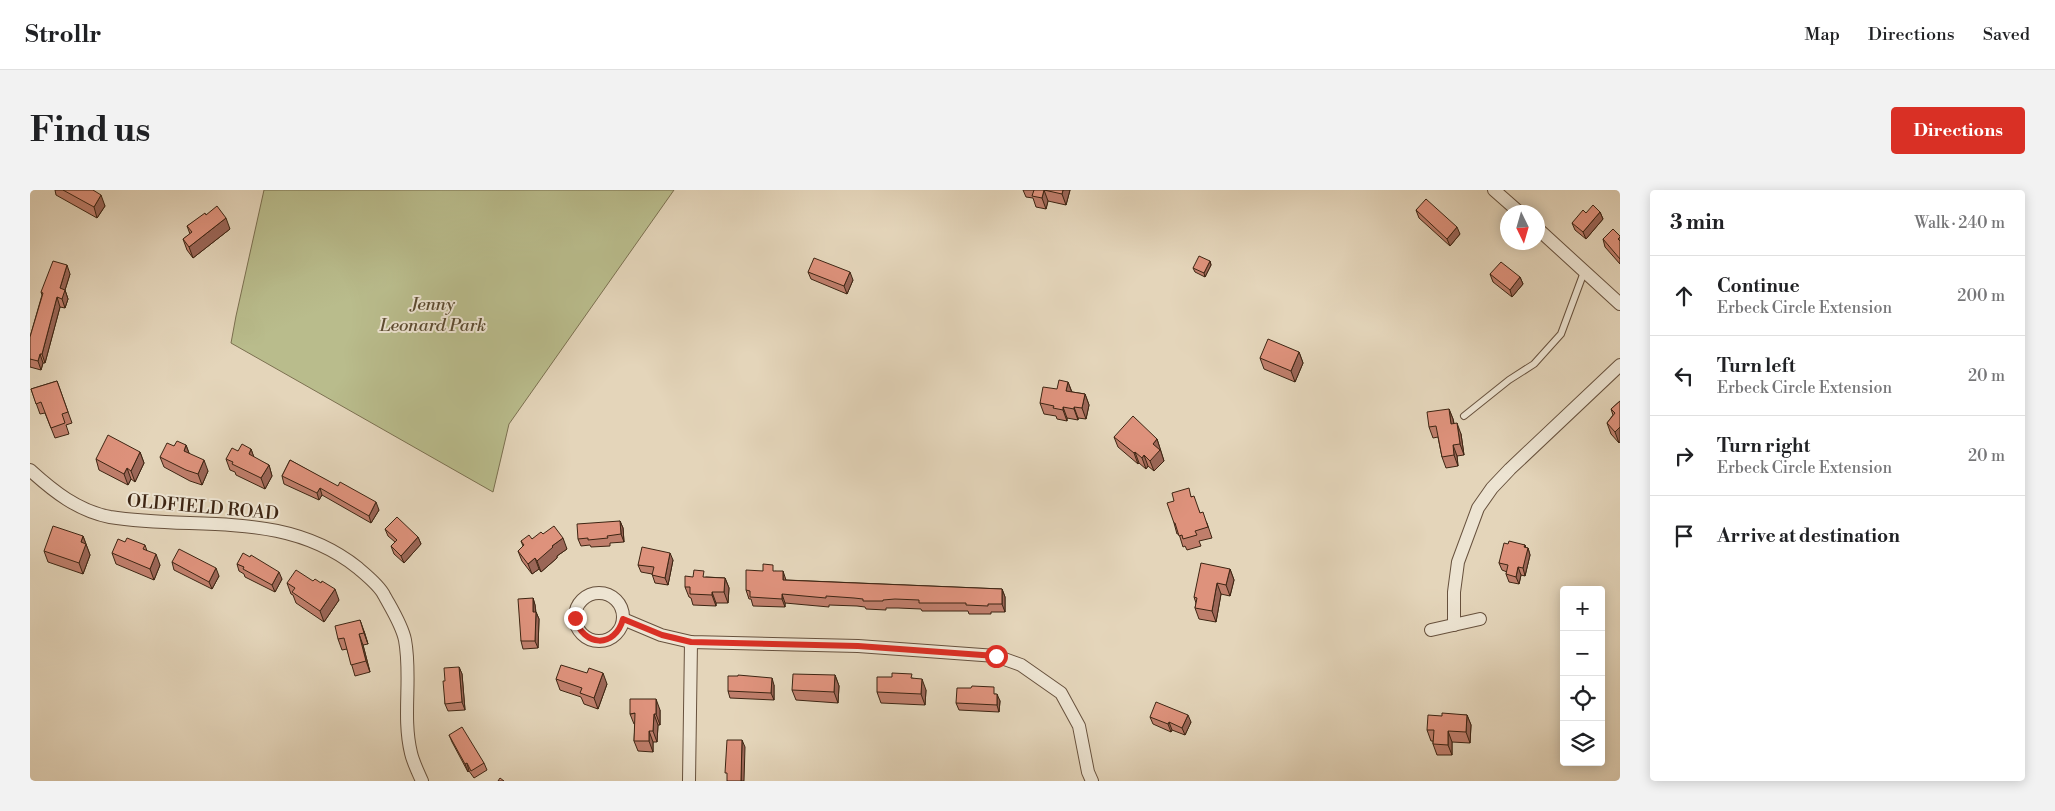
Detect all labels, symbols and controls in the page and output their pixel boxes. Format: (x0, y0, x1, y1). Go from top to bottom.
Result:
text: Strollr (25, 20, 101, 50)
text: Map (1804, 23, 1840, 46)
text: Directions (1868, 23, 1955, 46)
text: Saved (1983, 23, 2030, 46)
button: Directions (1891, 107, 2025, 154)
text: Find us (30, 109, 150, 152)
north arrow (1500, 205, 1545, 250)
text: 3 min (1670, 210, 1725, 236)
text: Walk · 240 m (1914, 213, 2005, 233)
text: Continue (1717, 274, 1800, 298)
icon: ahead (1670, 282, 1698, 310)
text: 200 m (1957, 286, 2005, 306)
park label: Jenny Leonard Park (379, 293, 486, 337)
text: Erbeck Circle Extension (1717, 298, 1892, 318)
text: Turn left (1717, 354, 1796, 378)
icon: left (1670, 362, 1698, 390)
text: 20 m (1968, 366, 2005, 386)
text: Erbeck Circle Extension (1717, 378, 1892, 398)
text: Turn right (1717, 434, 1810, 458)
icon: right (1670, 442, 1698, 470)
text: 20 m (1968, 446, 2005, 466)
text: Erbeck Circle Extension (1717, 458, 1892, 478)
street label: OLDFIELD ROAD (126, 489, 280, 526)
icon: arrive (1670, 522, 1698, 550)
text: Arrive at destination (1717, 524, 1900, 548)
map controls (1560, 586, 1605, 766)
button: + (1560, 586, 1605, 631)
route end (564, 607, 587, 630)
button: − (1560, 631, 1605, 676)
route start (985, 645, 1008, 668)
button: locate (1560, 676, 1605, 721)
button: layers (1560, 721, 1605, 766)

